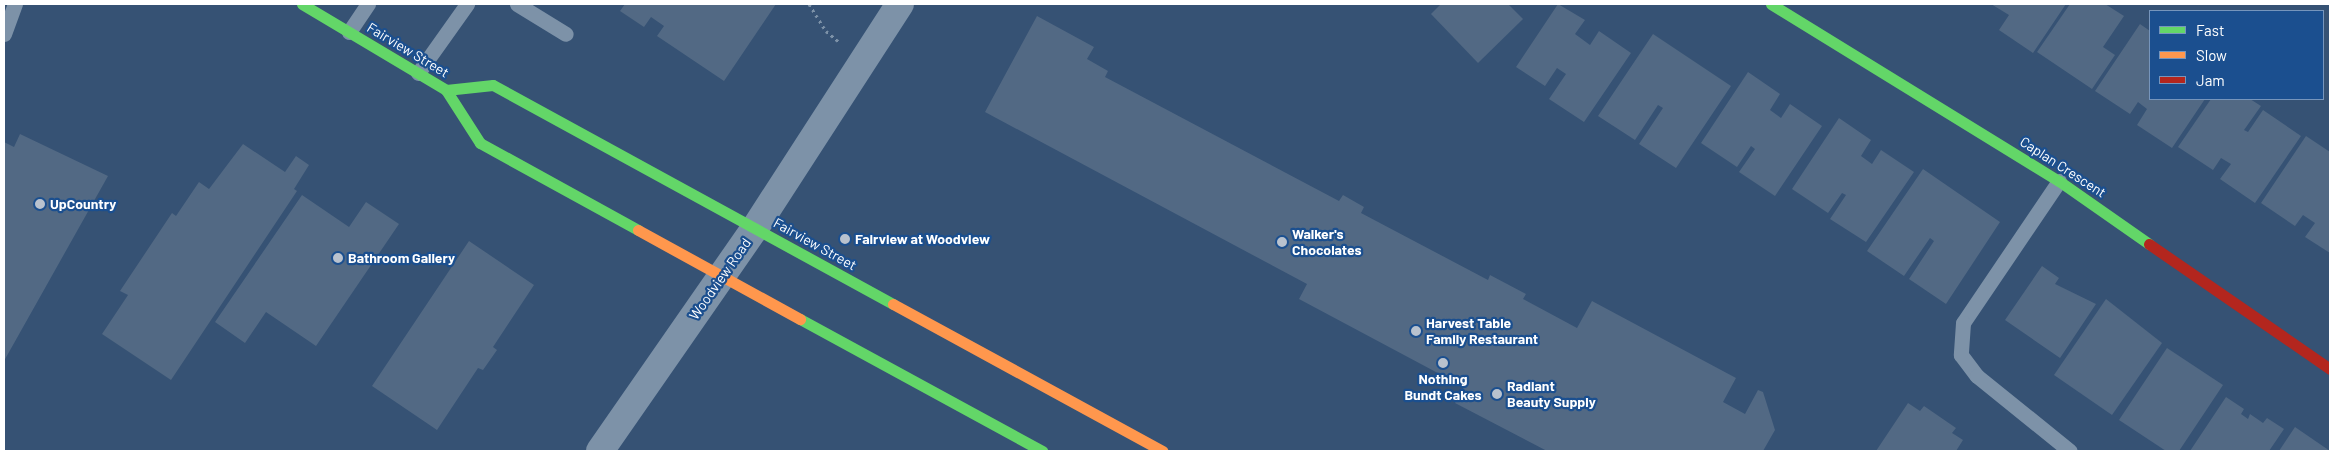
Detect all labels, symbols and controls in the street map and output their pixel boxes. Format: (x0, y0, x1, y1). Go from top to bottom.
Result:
legend (2149, 10, 2324, 100)
street label: Fairview Street (364, 19, 452, 81)
text: Fast (2196, 21, 2224, 39)
text: Slow (2196, 46, 2227, 64)
text: Jam (2196, 71, 2225, 89)
street label: Caplan Crescent (2017, 133, 2109, 201)
place label: UpCountry (50, 196, 116, 212)
marker: UpCountry (34, 198, 46, 210)
street label: Fairview Street (771, 214, 859, 274)
place label: Walker's Chocolates (1292, 226, 1362, 258)
place label: Fairview at Woodview (855, 231, 990, 247)
marker: Fairview at Woodview (839, 233, 851, 245)
street label: Woodview Road (686, 235, 754, 323)
marker: Walker's Chocolates (1276, 236, 1288, 248)
place label: Bathroom Gallery (348, 250, 455, 266)
marker: Bathroom Gallery (332, 252, 344, 264)
place label: Harvest Table Family Restaurant (1426, 315, 1538, 348)
marker: Harvest Table Family Restaurant (1410, 325, 1422, 337)
marker: Nothing Bundt Cakes (1437, 357, 1449, 369)
place label: Nothing Bundt Cakes (1404, 371, 1482, 404)
place label: Radiant Beauty Supply (1507, 378, 1596, 411)
marker: Radiant Beauty Supply (1491, 388, 1503, 400)

